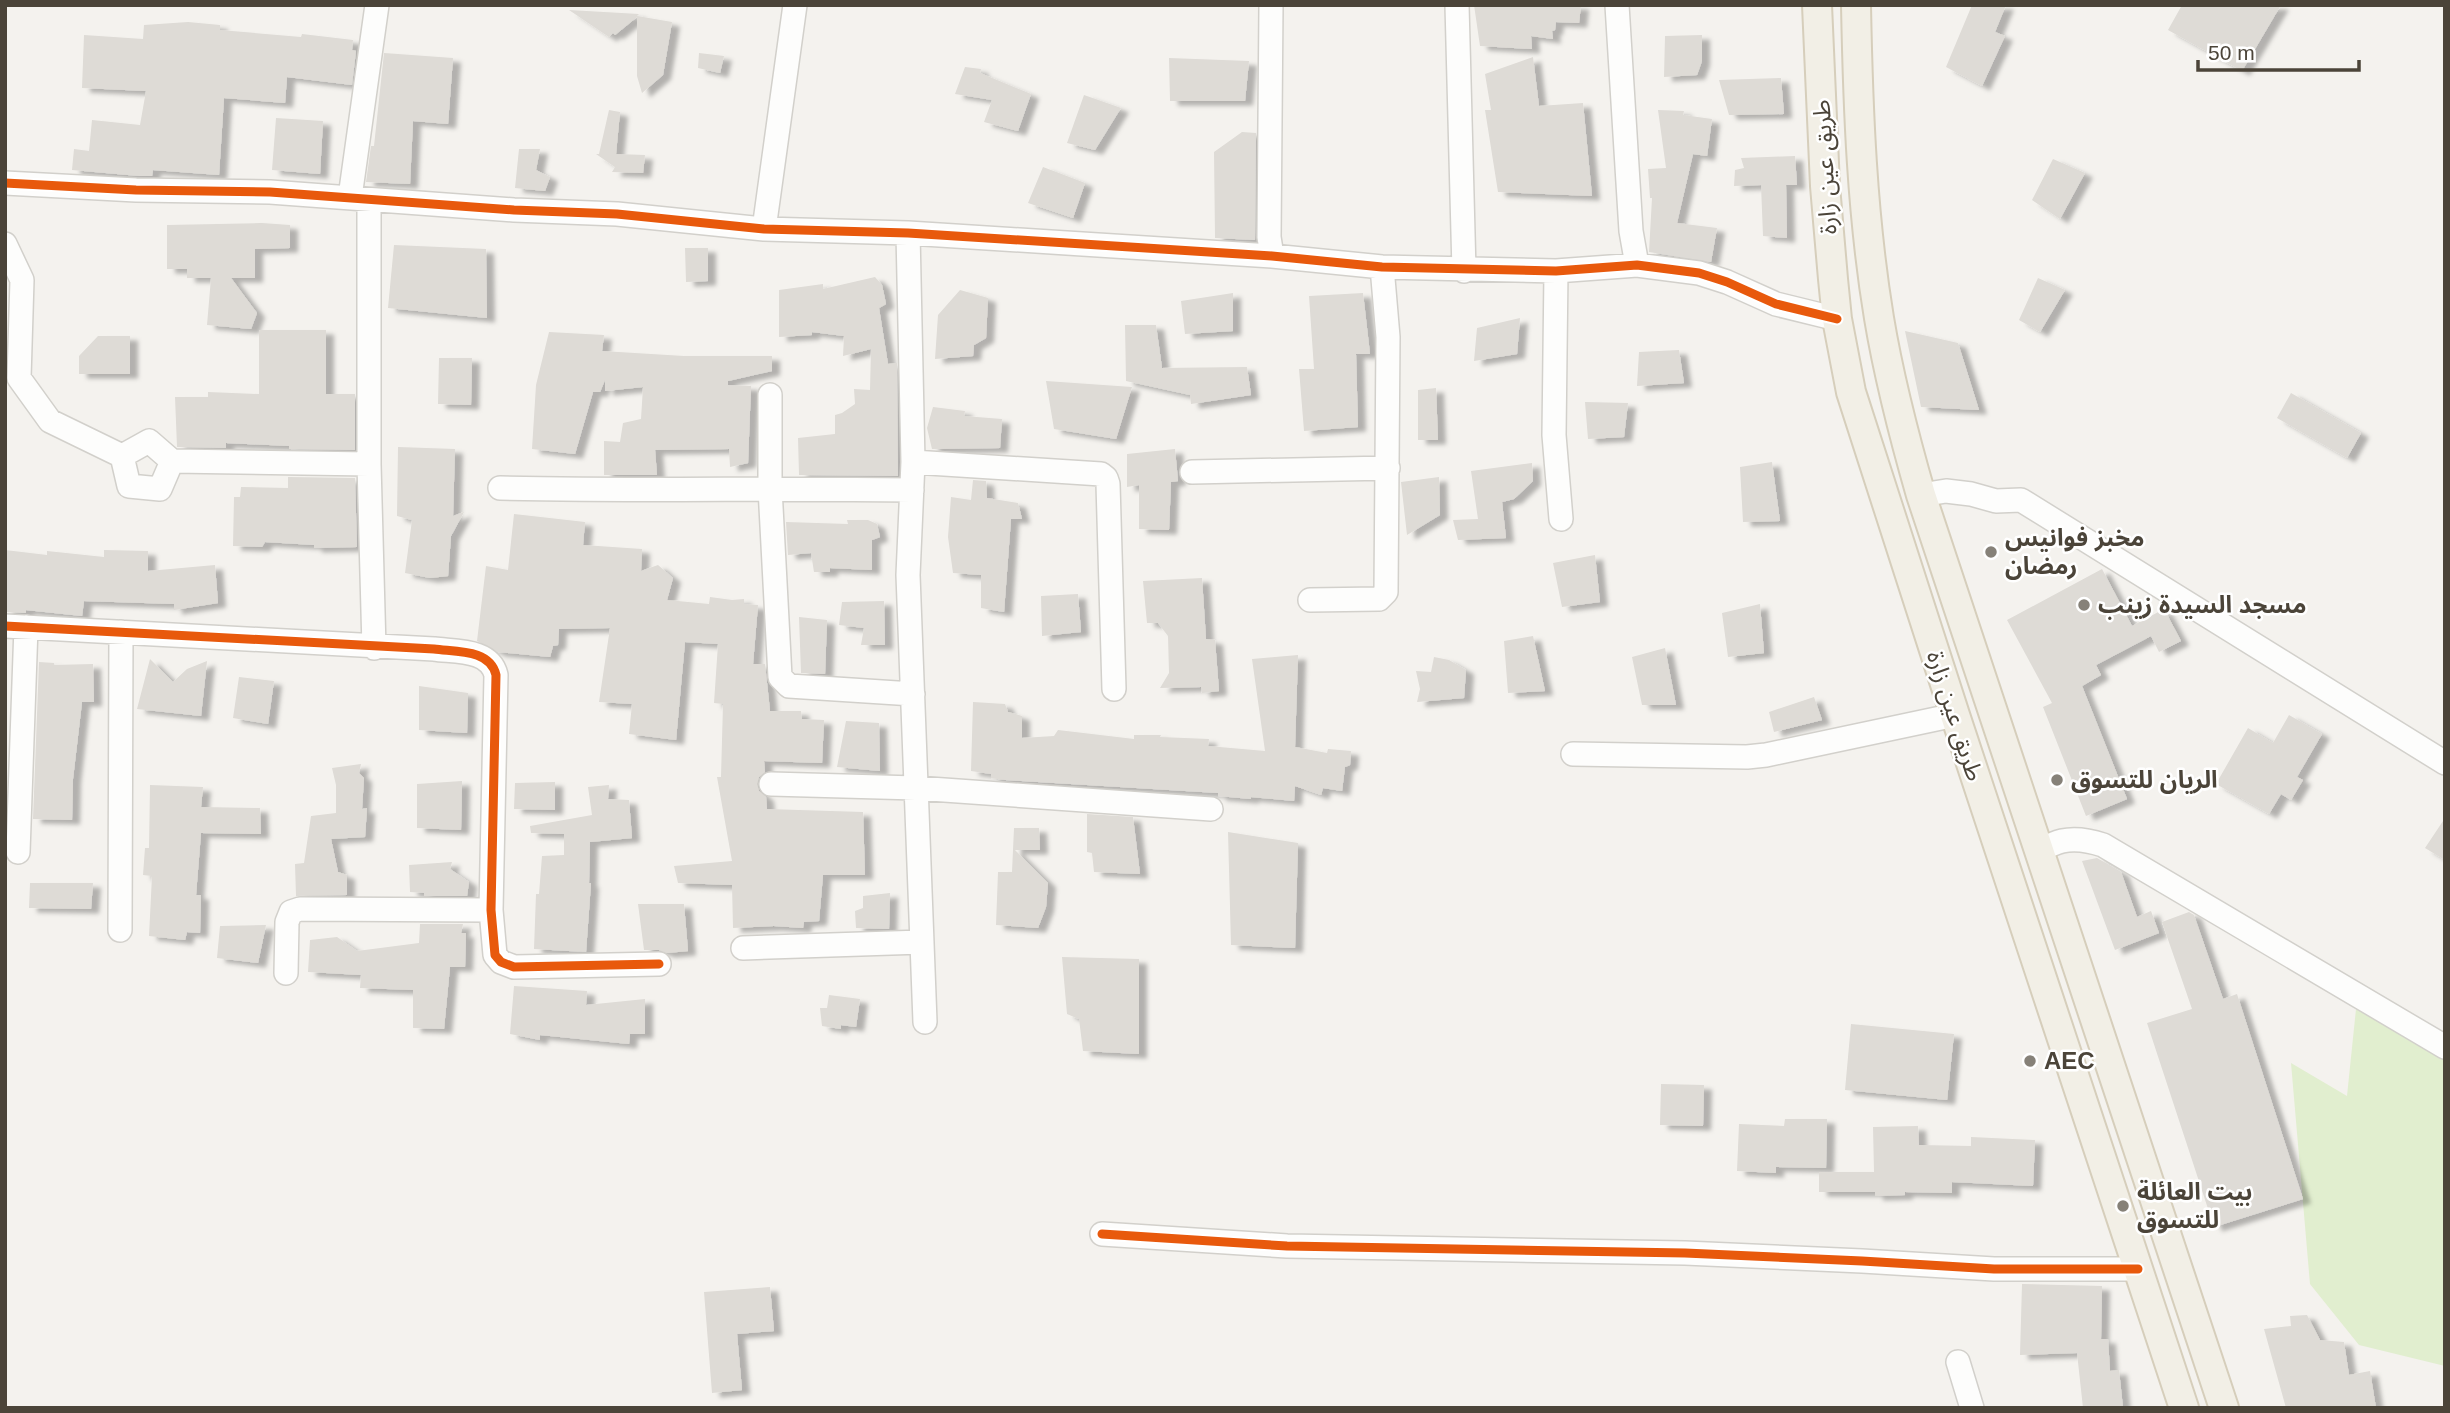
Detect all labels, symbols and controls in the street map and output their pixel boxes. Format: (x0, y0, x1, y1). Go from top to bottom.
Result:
scale bar (2198, 28, 2359, 72)
text: 50 m (2208, 41, 2255, 64)
street label: طريق عين زارة (1807, 99, 1844, 235)
place label: مخبز فوانيس رمضان (2005, 524, 2145, 580)
marker: مخبز فوانيس رمضان (1983, 544, 1999, 560)
place label: مسجد السيدة زينب (2098, 591, 2306, 620)
marker: مسجد السيدة زينب (2076, 597, 2092, 613)
street label: طريق عين زارة (1920, 647, 1989, 785)
place label: الريان للتسوق (2071, 766, 2218, 794)
marker: الريان للتسوق (2049, 772, 2065, 788)
place label: AEC (2044, 1047, 2095, 1074)
marker: AEC (2022, 1053, 2038, 1069)
place label: بيت العائلة للتسوق (2137, 1178, 2252, 1234)
marker: بيت العائلة للتسوق (2115, 1198, 2131, 1214)

